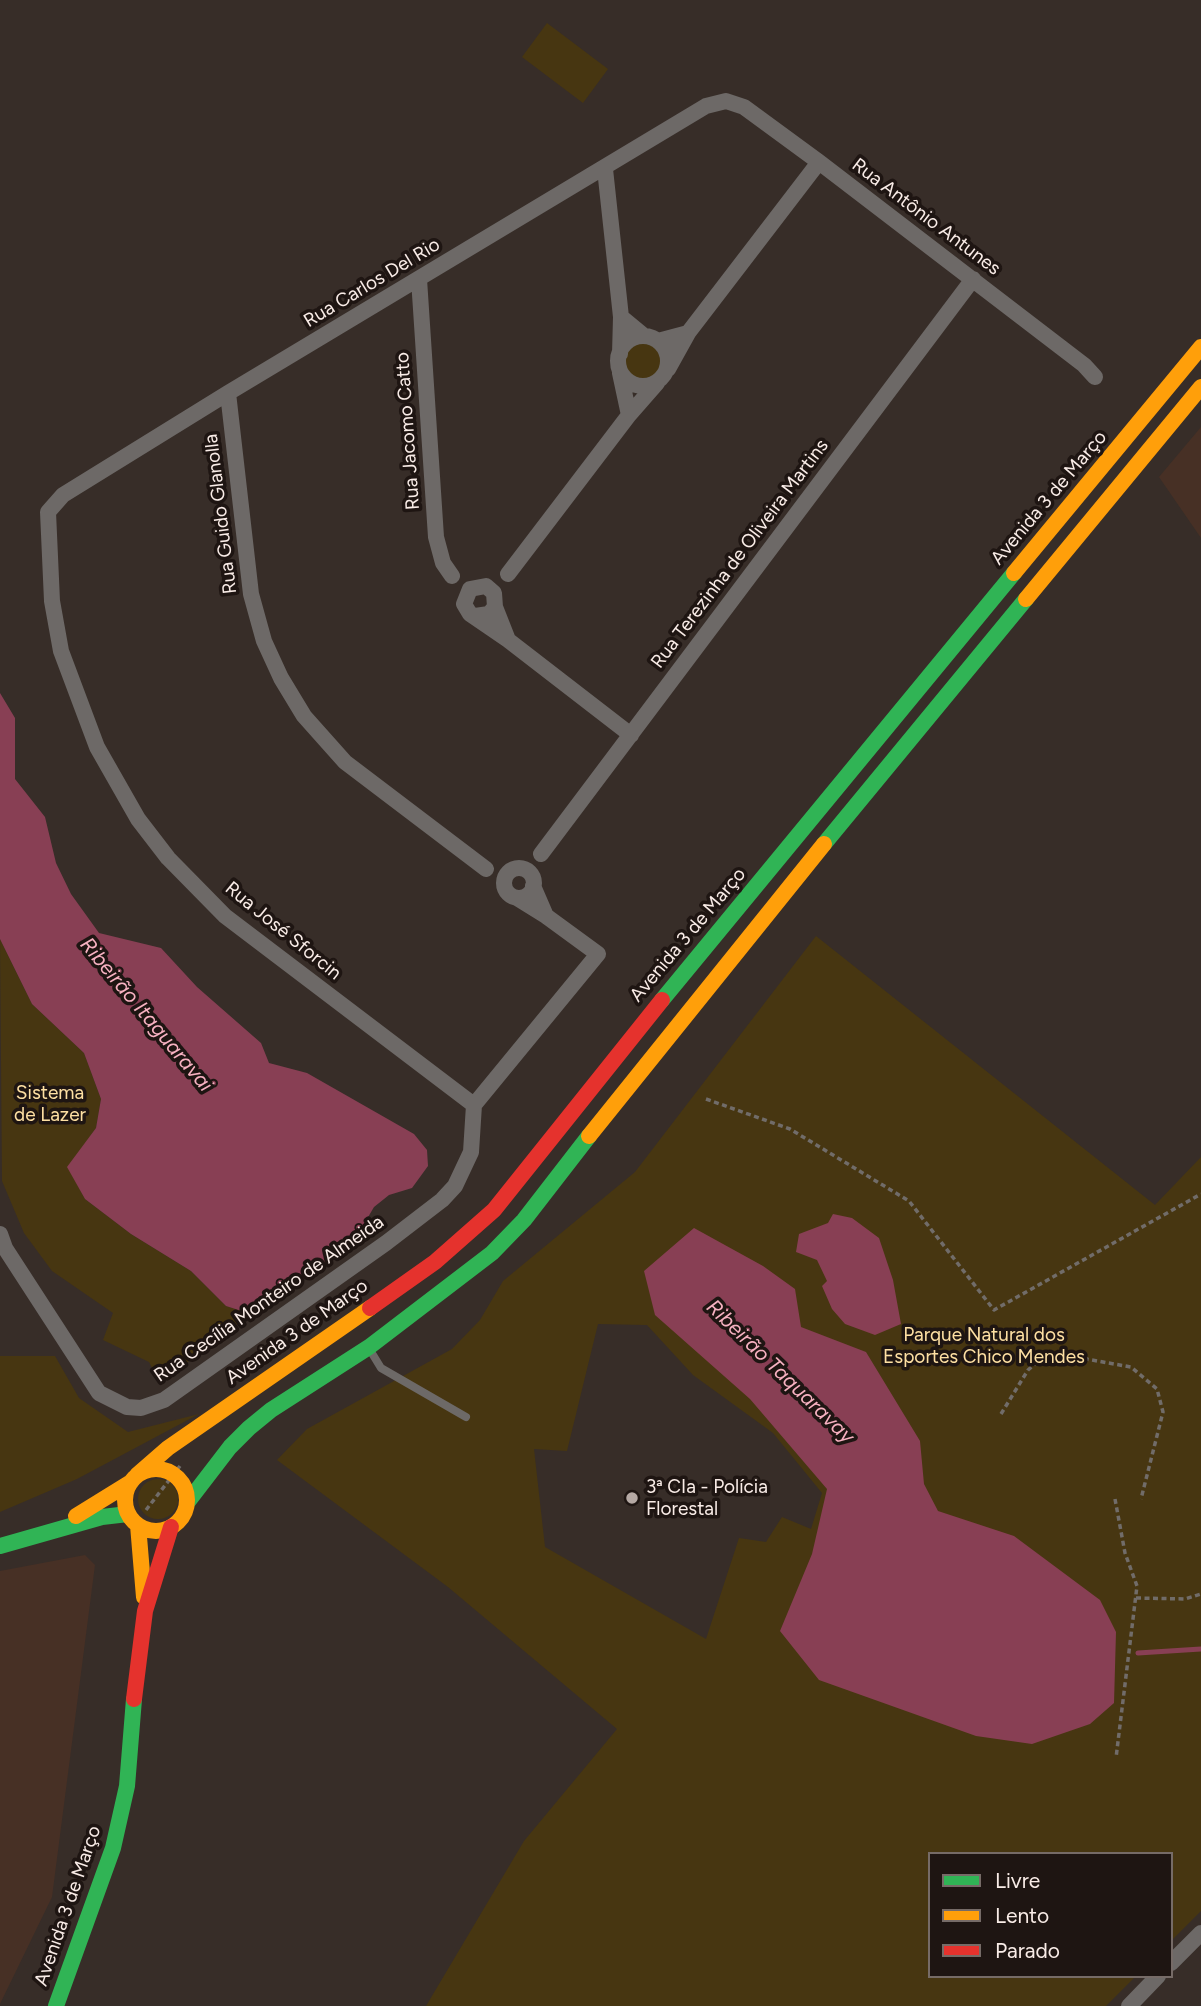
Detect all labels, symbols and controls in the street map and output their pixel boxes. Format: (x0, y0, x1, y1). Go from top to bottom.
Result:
street label: Rua Antônio Antunes (847, 154, 1005, 280)
street label: Rua Carlos Del Rio (300, 233, 444, 333)
street label: Rua Jacomo Catto (391, 351, 425, 511)
street label: Avenida 3 de Março (986, 426, 1112, 570)
street label: Rua Guido Glanolla (200, 433, 242, 595)
street label: Rua Terezinha de Oliveira Martins (646, 435, 834, 673)
street label: Avenida 3 de Março (625, 863, 751, 1007)
street label: Rua José Sforcin (220, 877, 346, 985)
water label: Ribeirão Itaguaravai (74, 933, 218, 1097)
park label: Sistema de Lazer (14, 1082, 86, 1126)
street label: Rua Cecília Monteiro de Almeida (150, 1211, 388, 1387)
street label: Avenida 3 de Março (222, 1275, 372, 1389)
water label: Ribeirão Taquaravay (701, 1295, 859, 1449)
park label: Parque Natural dos Esportes Chico Mendes (883, 1324, 1085, 1368)
place label: 3ª CIa - Polícia Florestal (646, 1476, 768, 1520)
marker: 3ª CIa - Polícia Florestal (624, 1490, 640, 1506)
street label: Avenida 3 de Março (30, 1823, 106, 1989)
legend (928, 1852, 1173, 1978)
text: Livre (995, 1868, 1040, 1893)
text: Lento (995, 1903, 1049, 1928)
text: Parado (995, 1938, 1060, 1963)

